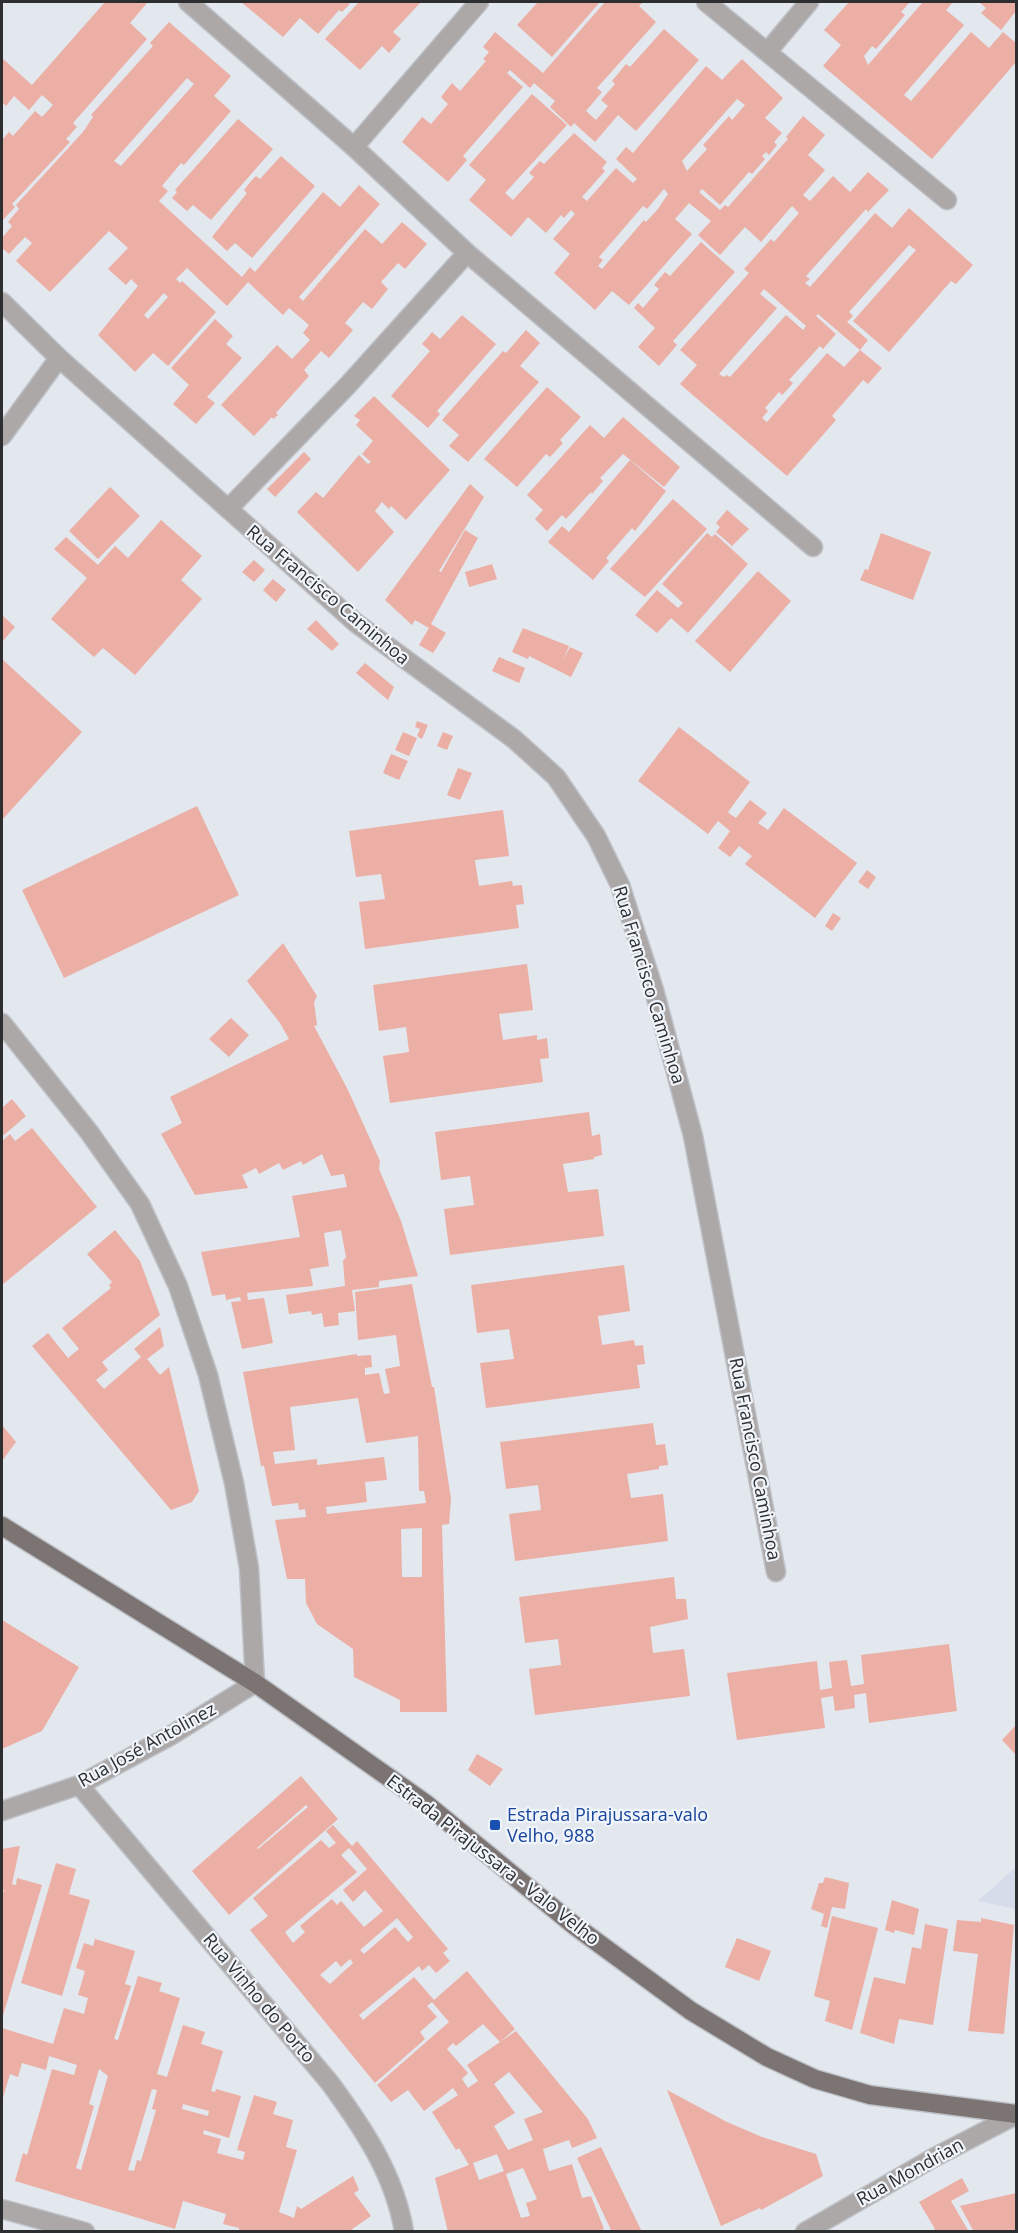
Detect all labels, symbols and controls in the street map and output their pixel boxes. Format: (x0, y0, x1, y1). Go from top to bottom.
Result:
street label: Rua Francisco Caminhoa (242, 519, 415, 670)
street label: Rua Francisco Caminhoa (608, 883, 692, 1087)
street label: Rua Francisco Caminhoa (725, 1355, 787, 1562)
street label: Rua José Antolinez (73, 1696, 220, 1792)
street label: Estrada Pirajussara - Valo Velho (382, 1768, 605, 1950)
place label: Estrada Pirajussara-valo Velho, 988 (507, 1802, 708, 1847)
marker: Estrada Pirajussara-valo Velho, 988 (488, 1818, 502, 1832)
street label: Rua Vinho do Porto (198, 1927, 321, 2067)
street label: Rua Mondrian (852, 2132, 967, 2210)

